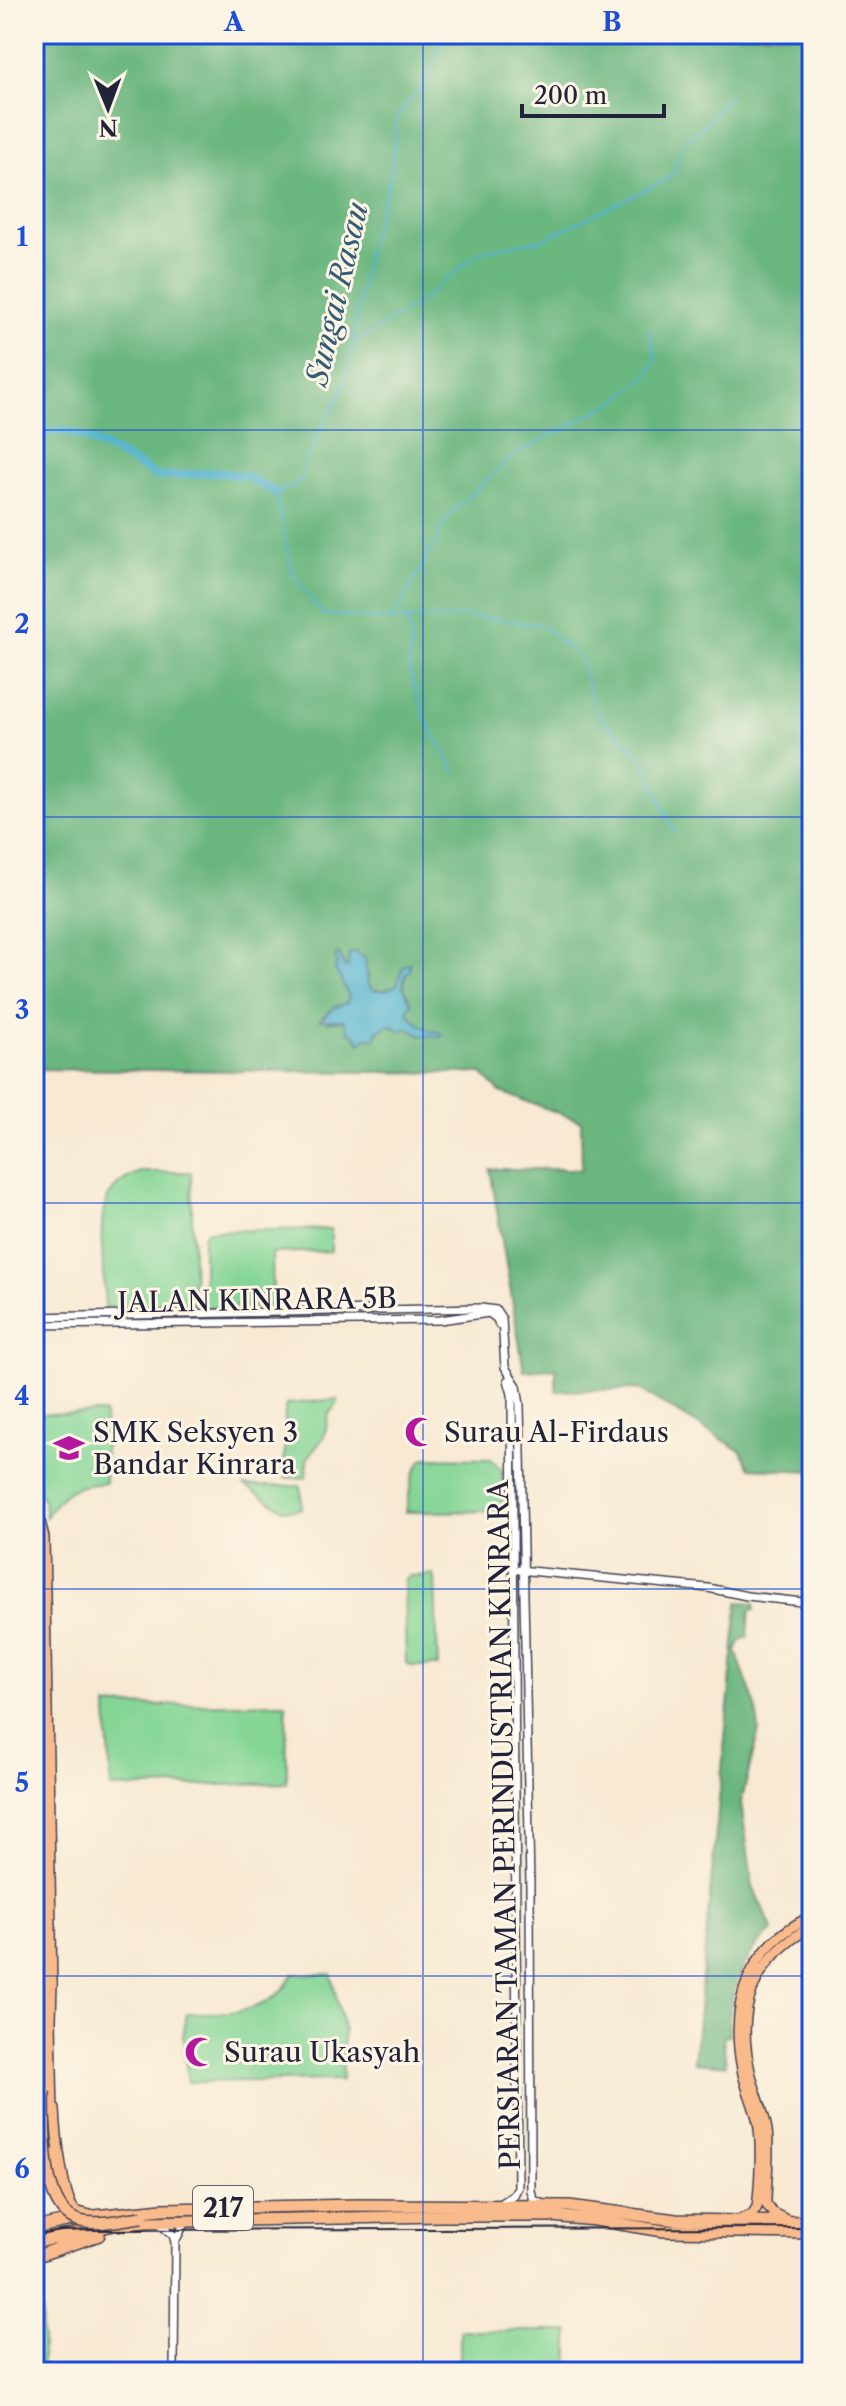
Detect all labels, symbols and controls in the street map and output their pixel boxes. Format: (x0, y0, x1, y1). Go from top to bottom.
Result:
text: A (223, 6, 245, 38)
text: B (602, 6, 622, 38)
north arrow (68, 68, 148, 148)
scale bar (522, 68, 664, 118)
text: 200 m (534, 81, 607, 110)
text: N (99, 114, 118, 141)
water label: Sungai Rasau (298, 199, 376, 391)
text: 1 (16, 221, 28, 253)
text: 2 (14, 608, 30, 640)
text: 3 (15, 994, 29, 1026)
street label: JALAN KINRARA 5B (113, 1281, 397, 1320)
text: 4 (14, 1380, 30, 1412)
place label: SMK Seksyen 3 Bandar Kinrara (93, 1415, 298, 1481)
mosque icon: Surau Al-Firdaus (403, 1415, 437, 1449)
place label: Surau Al-Firdaus (444, 1415, 669, 1449)
school or university icon: SMK Seksyen 3 Bandar Kinrara (52, 1431, 86, 1465)
street label: PERSIARAN TAMAN PERINDUSTRIAN KINRARA (481, 1478, 527, 2170)
text: 5 (15, 1767, 29, 1799)
mosque icon: Surau Ukasyah (183, 2035, 217, 2069)
place label: Surau Ukasyah (224, 2035, 420, 2069)
text: 6 (14, 2153, 30, 2185)
road number: 217 (193, 2186, 253, 2230)

